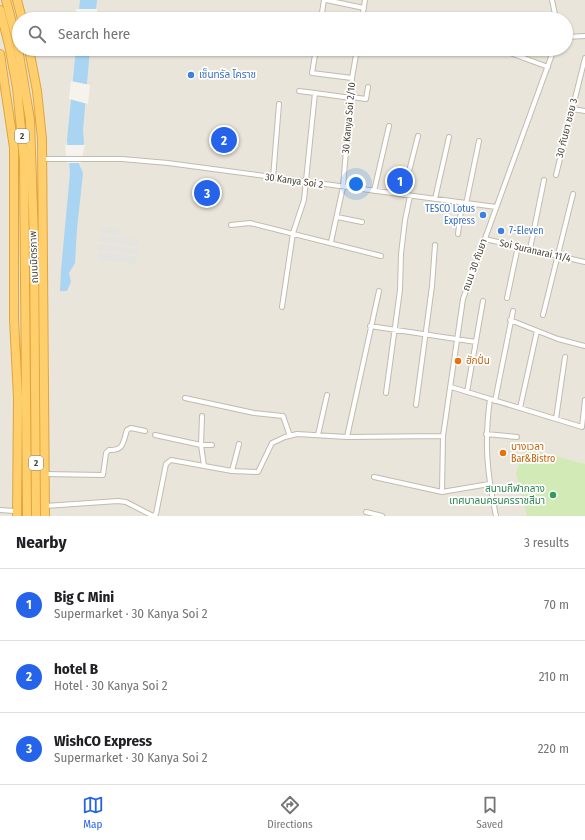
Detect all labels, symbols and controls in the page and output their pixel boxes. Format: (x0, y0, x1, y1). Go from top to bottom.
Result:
search box (12, 12, 573, 56)
icon: search (26, 23, 48, 45)
text: Search here (58, 25, 130, 43)
place label: เซ็นทรัล โคราช (199, 68, 256, 81)
marker: เซ็นทรัล โคราช (186, 70, 196, 80)
street label: 30 Kanya Soi 2/10 (340, 82, 358, 154)
street label: 30 กันยา ซอย 3 (554, 97, 580, 159)
pin: 2 (211, 125, 237, 155)
road number: 2 (15, 129, 29, 143)
pin: 1 (387, 166, 413, 196)
street label: 30 Kanya Soi 2 (264, 171, 324, 191)
your location (346, 174, 366, 194)
pin: 3 (194, 178, 220, 208)
place label: TESCO Lotus Express (425, 203, 475, 227)
marker: TESCO Lotus Express (478, 210, 488, 220)
place label: 7-Eleven (509, 225, 543, 237)
marker: 7-Eleven (496, 226, 506, 236)
street label: ถนนมิตรภาพ (27, 230, 41, 284)
street label: ถนน 30 กันยา (460, 237, 490, 293)
street label: Soi Suranarai 11/4 (498, 237, 572, 265)
place label: ฮักปั่น (466, 353, 490, 367)
marker: ฮักปั่น (453, 356, 463, 366)
place label: บางเวลา Bar&Bistro (511, 441, 555, 465)
marker: บางเวลา Bar&Bistro (498, 448, 508, 458)
road number: 2 (29, 456, 43, 470)
place label: สนามกีฬากลาง เทศบาลนครนครราชสีมา (449, 483, 545, 507)
marker: สนามกีฬากลาง เทศบาลนครนครราชสีมา (548, 490, 558, 500)
text: Nearby (16, 532, 67, 553)
text: 3 results (524, 535, 569, 550)
text: Big C Mini (54, 588, 114, 606)
text: 1 (26, 597, 32, 612)
text: 70 m (544, 597, 569, 612)
text: Supermarket · 30 Kanya Soi 2 (54, 606, 208, 621)
text: hotel B (54, 660, 98, 678)
text: 2 (26, 669, 32, 684)
text: 210 m (539, 669, 569, 684)
text: Hotel · 30 Kanya Soi 2 (54, 678, 168, 693)
text: WishCO Express (54, 732, 152, 750)
text: 3 (26, 741, 32, 756)
text: 220 m (538, 741, 569, 756)
text: Supermarket · 30 Kanya Soi 2 (54, 750, 208, 765)
tab: Map (82, 794, 104, 831)
tab: Directions (267, 794, 313, 831)
tab: Saved (476, 794, 503, 831)

